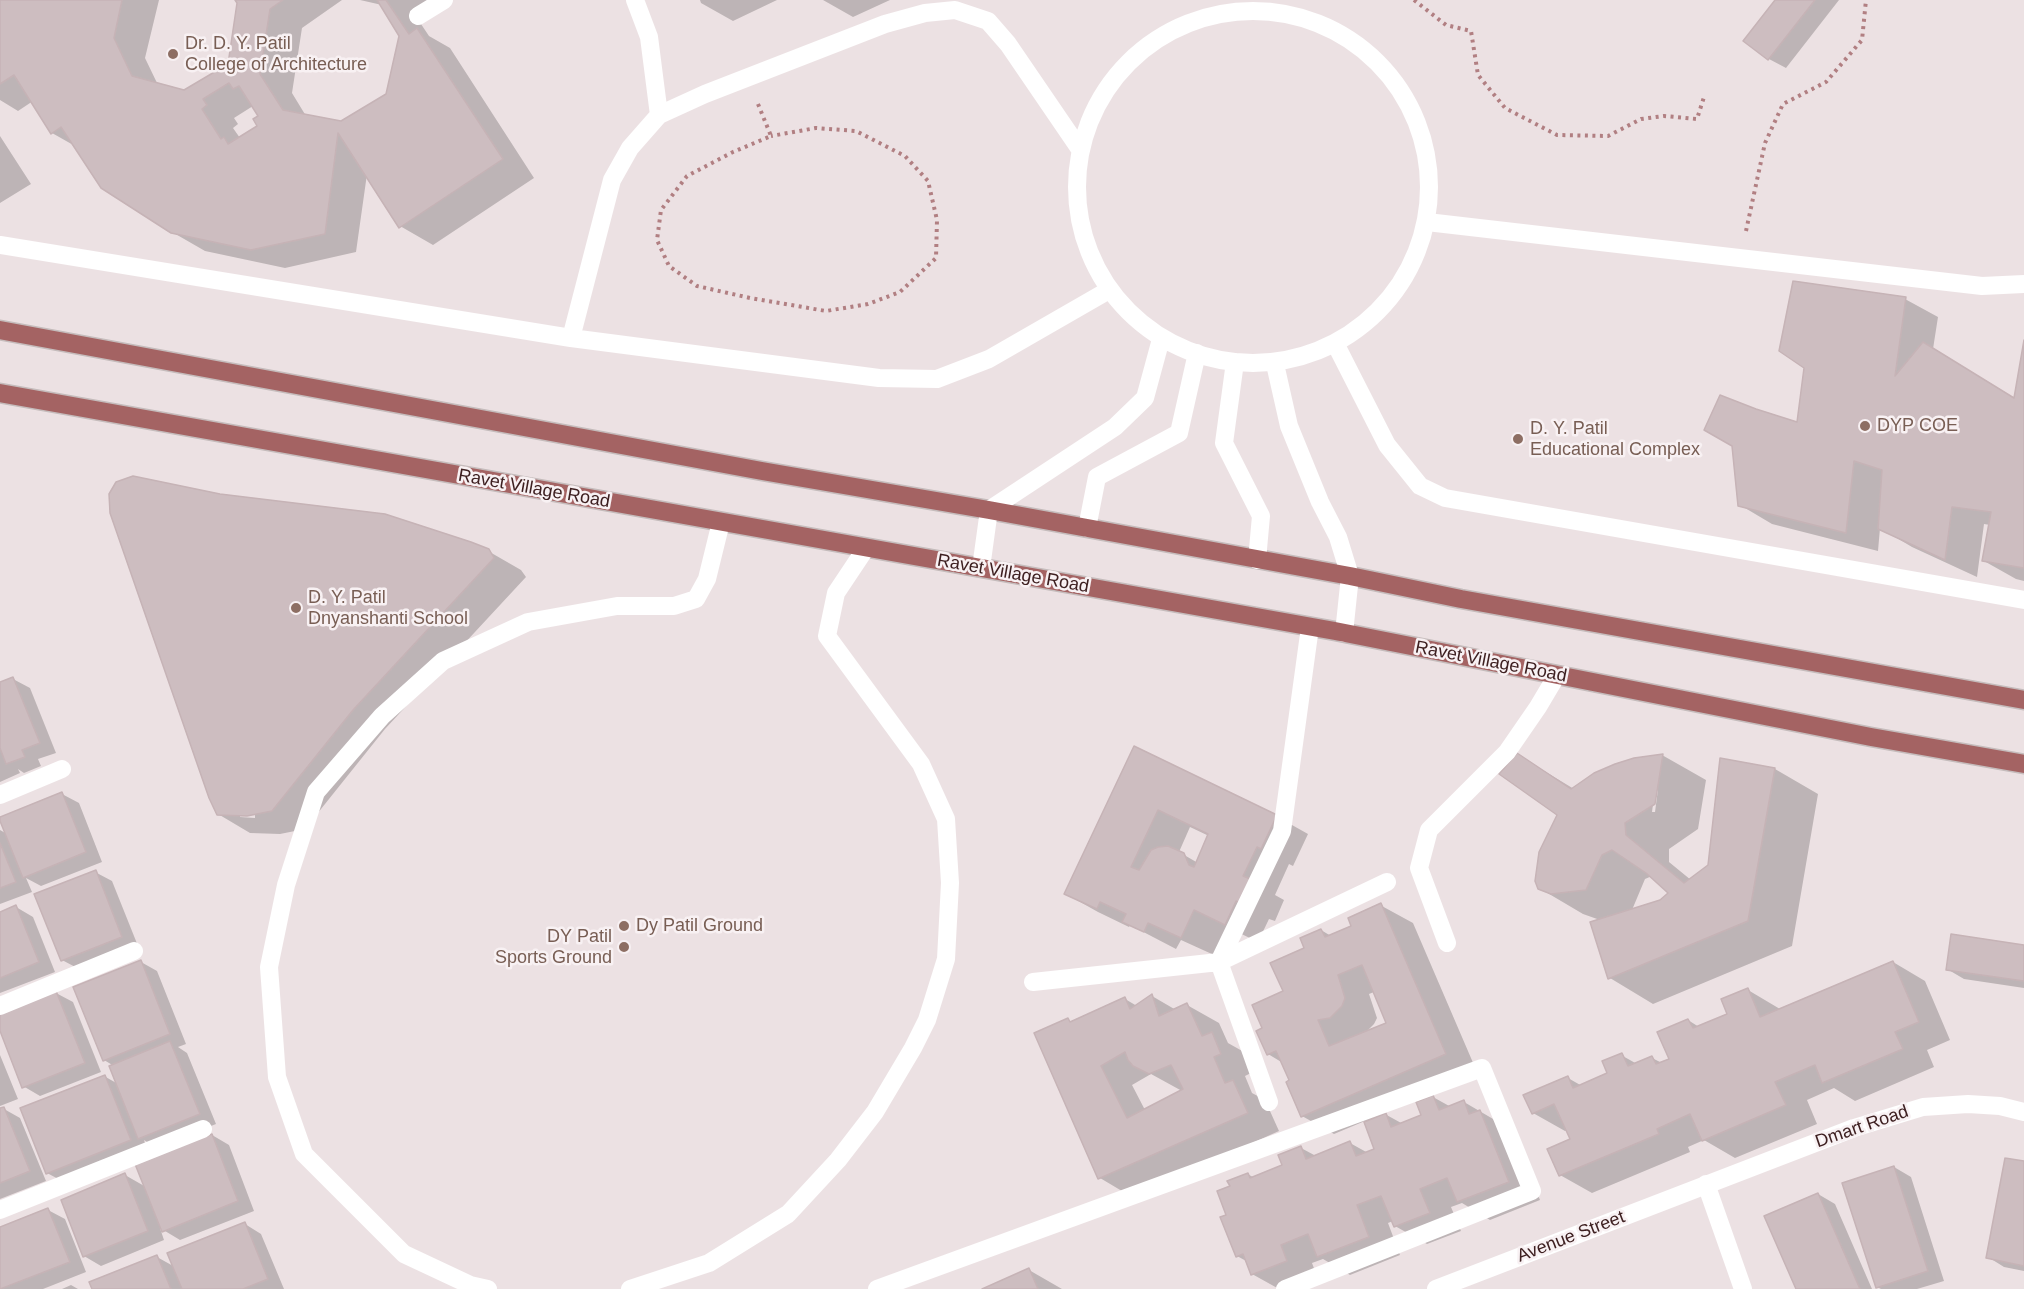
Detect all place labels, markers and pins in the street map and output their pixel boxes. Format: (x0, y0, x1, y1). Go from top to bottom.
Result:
place label: Dr. D. Y. Patil College of Architecture (185, 33, 367, 76)
marker: Dr. D. Y. Patil College of Architecture (166, 47, 180, 61)
place label: DYP COE (1877, 415, 1958, 437)
place label: D. Y. Patil Educational Complex (1530, 418, 1700, 460)
marker: DYP COE (1858, 419, 1872, 433)
marker: D. Y. Patil Educational Complex (1511, 432, 1525, 446)
place label: D. Y. Patil Dnyanshanti School (308, 587, 468, 630)
marker: D. Y. Patil Dnyanshanti School (289, 601, 303, 615)
place label: Dy Patil Ground (636, 915, 763, 937)
marker: Dy Patil Ground (617, 919, 631, 933)
place label: DY Patil Sports Ground (495, 926, 612, 968)
marker: DY Patil Sports Ground (617, 940, 631, 954)

